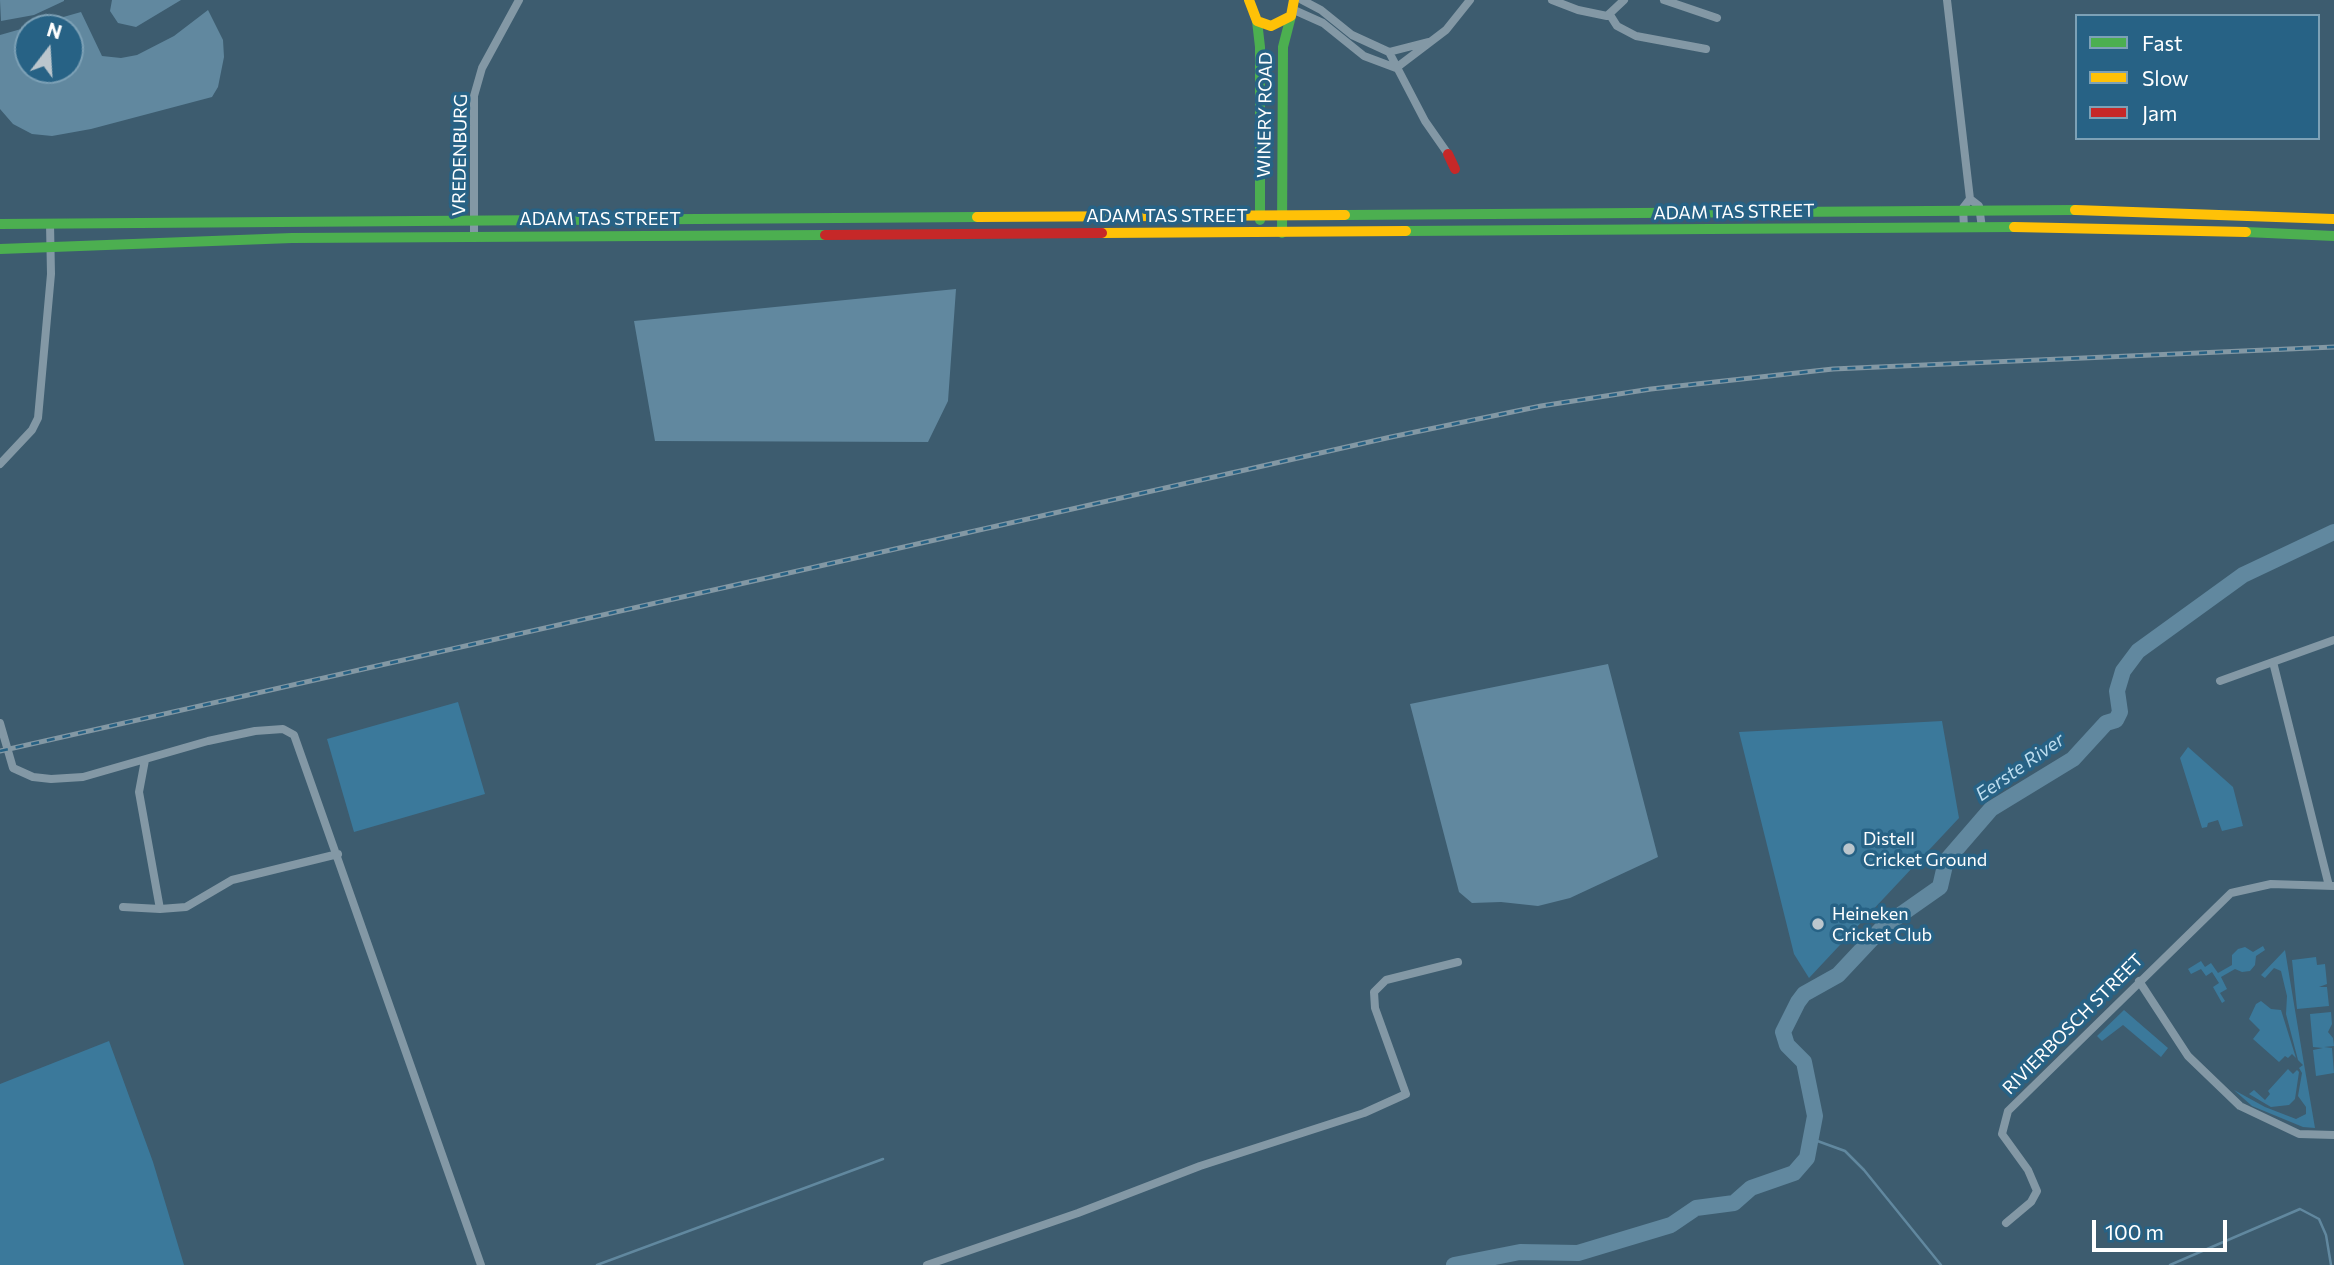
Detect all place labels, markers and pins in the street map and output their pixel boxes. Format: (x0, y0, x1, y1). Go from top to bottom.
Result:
place label: Distell Cricket Ground (1863, 828, 1987, 870)
marker: Distell Cricket Ground (1841, 841, 1857, 857)
place label: Heineken Cricket Club (1832, 903, 1932, 946)
marker: Heineken Cricket Club (1810, 916, 1826, 932)

